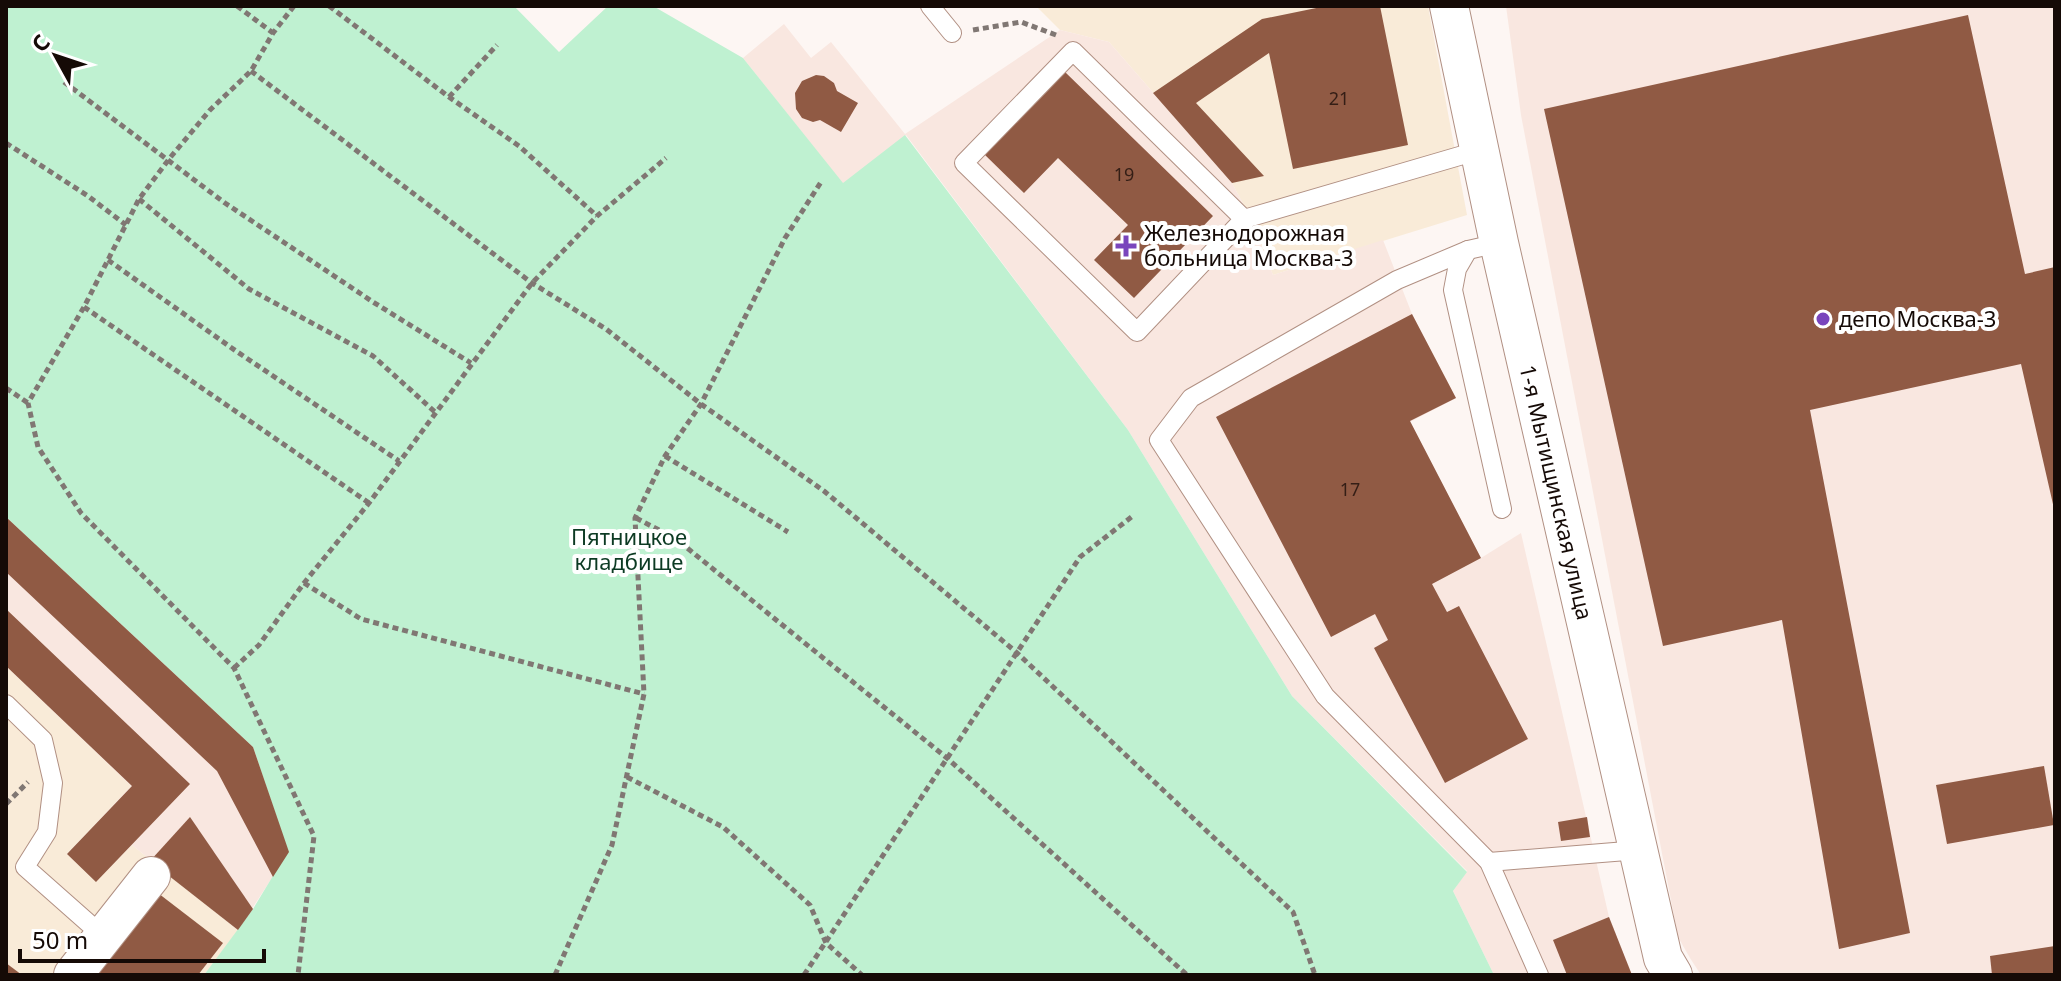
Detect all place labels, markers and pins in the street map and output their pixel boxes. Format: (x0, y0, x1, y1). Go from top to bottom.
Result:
place label: Железнодорожная больница Москва-3 (1144, 217, 1354, 272)
marker: Железнодорожная больница Москва-3 (1115, 235, 1137, 257)
place label: депо Москва-3 (1839, 303, 1996, 333)
marker: депо Москва-3 (1814, 310, 1832, 328)

